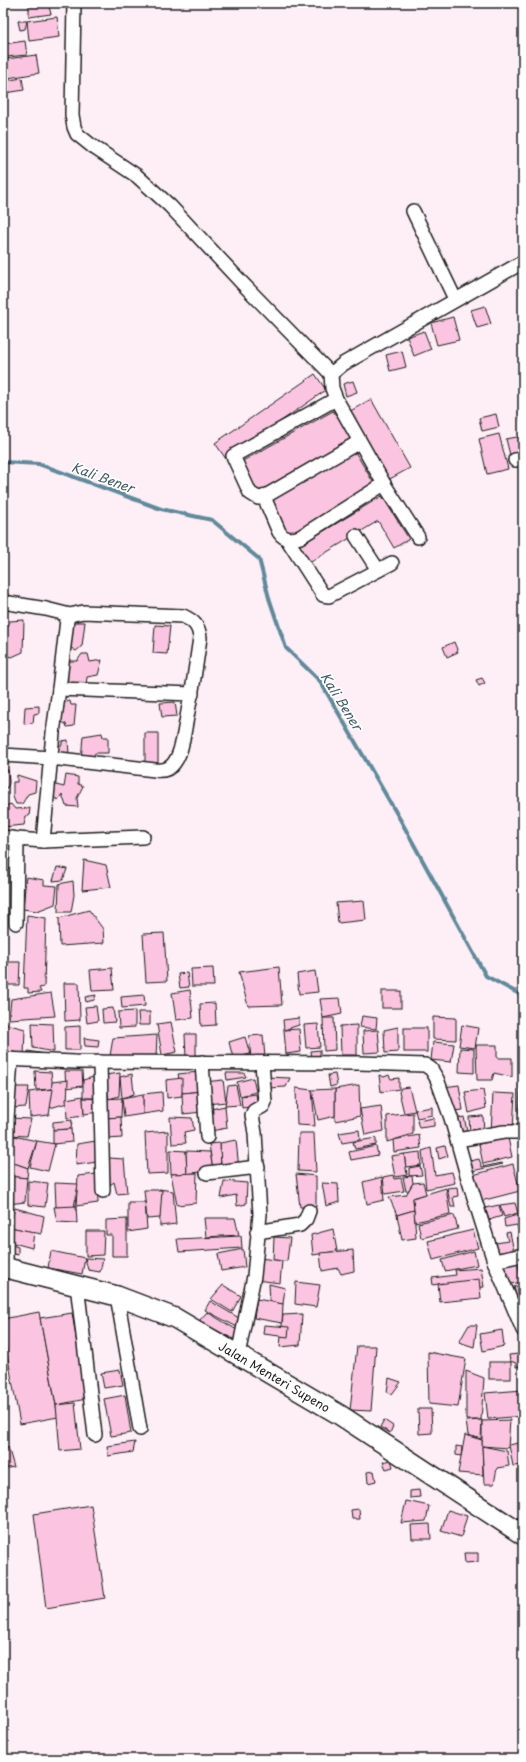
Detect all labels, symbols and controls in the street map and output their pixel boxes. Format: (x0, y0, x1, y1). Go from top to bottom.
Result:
water label: Kali Bener (69, 457, 139, 498)
water label: Kali Bener (317, 668, 368, 735)
street label: Jalan Menteri Supeno (215, 1337, 334, 1416)

